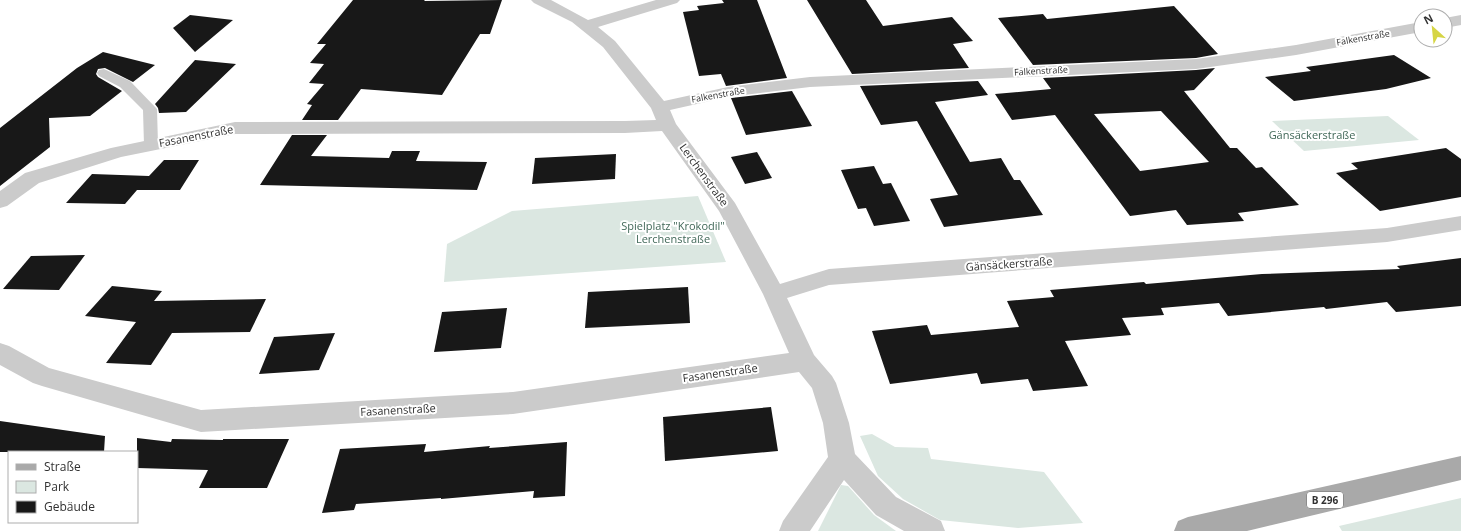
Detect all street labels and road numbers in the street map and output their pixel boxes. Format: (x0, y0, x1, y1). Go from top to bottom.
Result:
street label: Falkenstraße (1335, 26, 1391, 49)
street label: Falkenstraße (1014, 63, 1068, 78)
street label: Falkenstraße (690, 83, 746, 106)
street label: Fasanenstraße (157, 121, 234, 150)
street label: Lerchenstraße (677, 140, 732, 209)
street label: Gänsäckerstraße (965, 253, 1053, 274)
street label: Fasanenstraße (681, 360, 758, 385)
street label: Fasanenstraße (360, 400, 436, 419)
road number: B 296 (1307, 492, 1343, 508)

